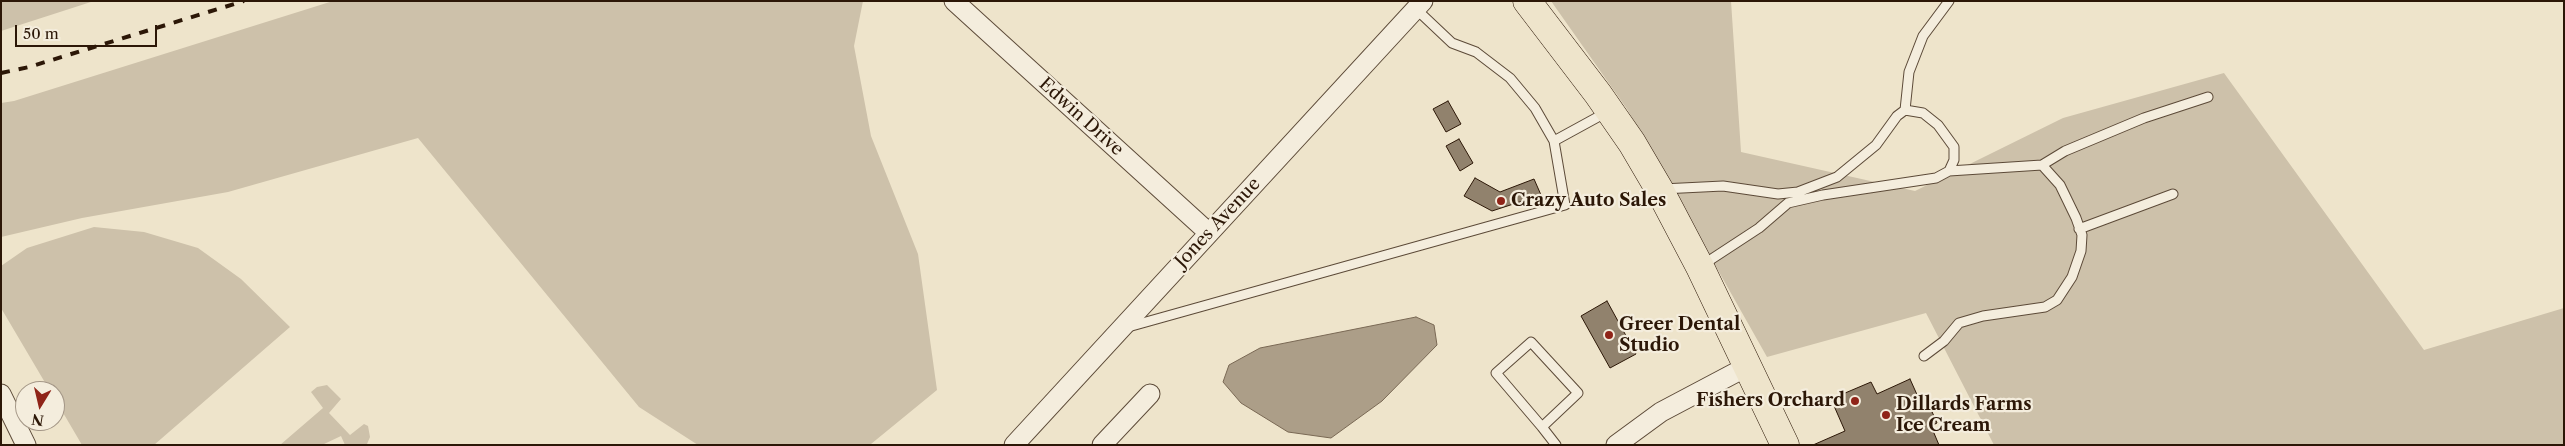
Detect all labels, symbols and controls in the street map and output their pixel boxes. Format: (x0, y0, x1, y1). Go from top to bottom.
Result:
scale bar (18, 15, 160, 47)
text: 50 m (23, 24, 59, 43)
street label: Edwin Drive (1034, 73, 1128, 161)
street label: Jones Avenue (1171, 174, 1265, 272)
place label: Crazy Auto Sales (1511, 190, 1666, 212)
marker: Crazy Auto Sales (1495, 195, 1507, 207)
place label: Greer Dental Studio (1619, 314, 1740, 356)
marker: Greer Dental Studio (1603, 329, 1615, 341)
north arrow (15, 381, 65, 431)
place label: Fishers Orchard (1696, 390, 1845, 412)
place label: Dillards Farms Ice Cream (1896, 394, 2032, 436)
marker: Fishers Orchard (1849, 395, 1861, 407)
marker: Dillards Farms Ice Cream (1880, 409, 1892, 421)
text: N (30, 410, 45, 430)

